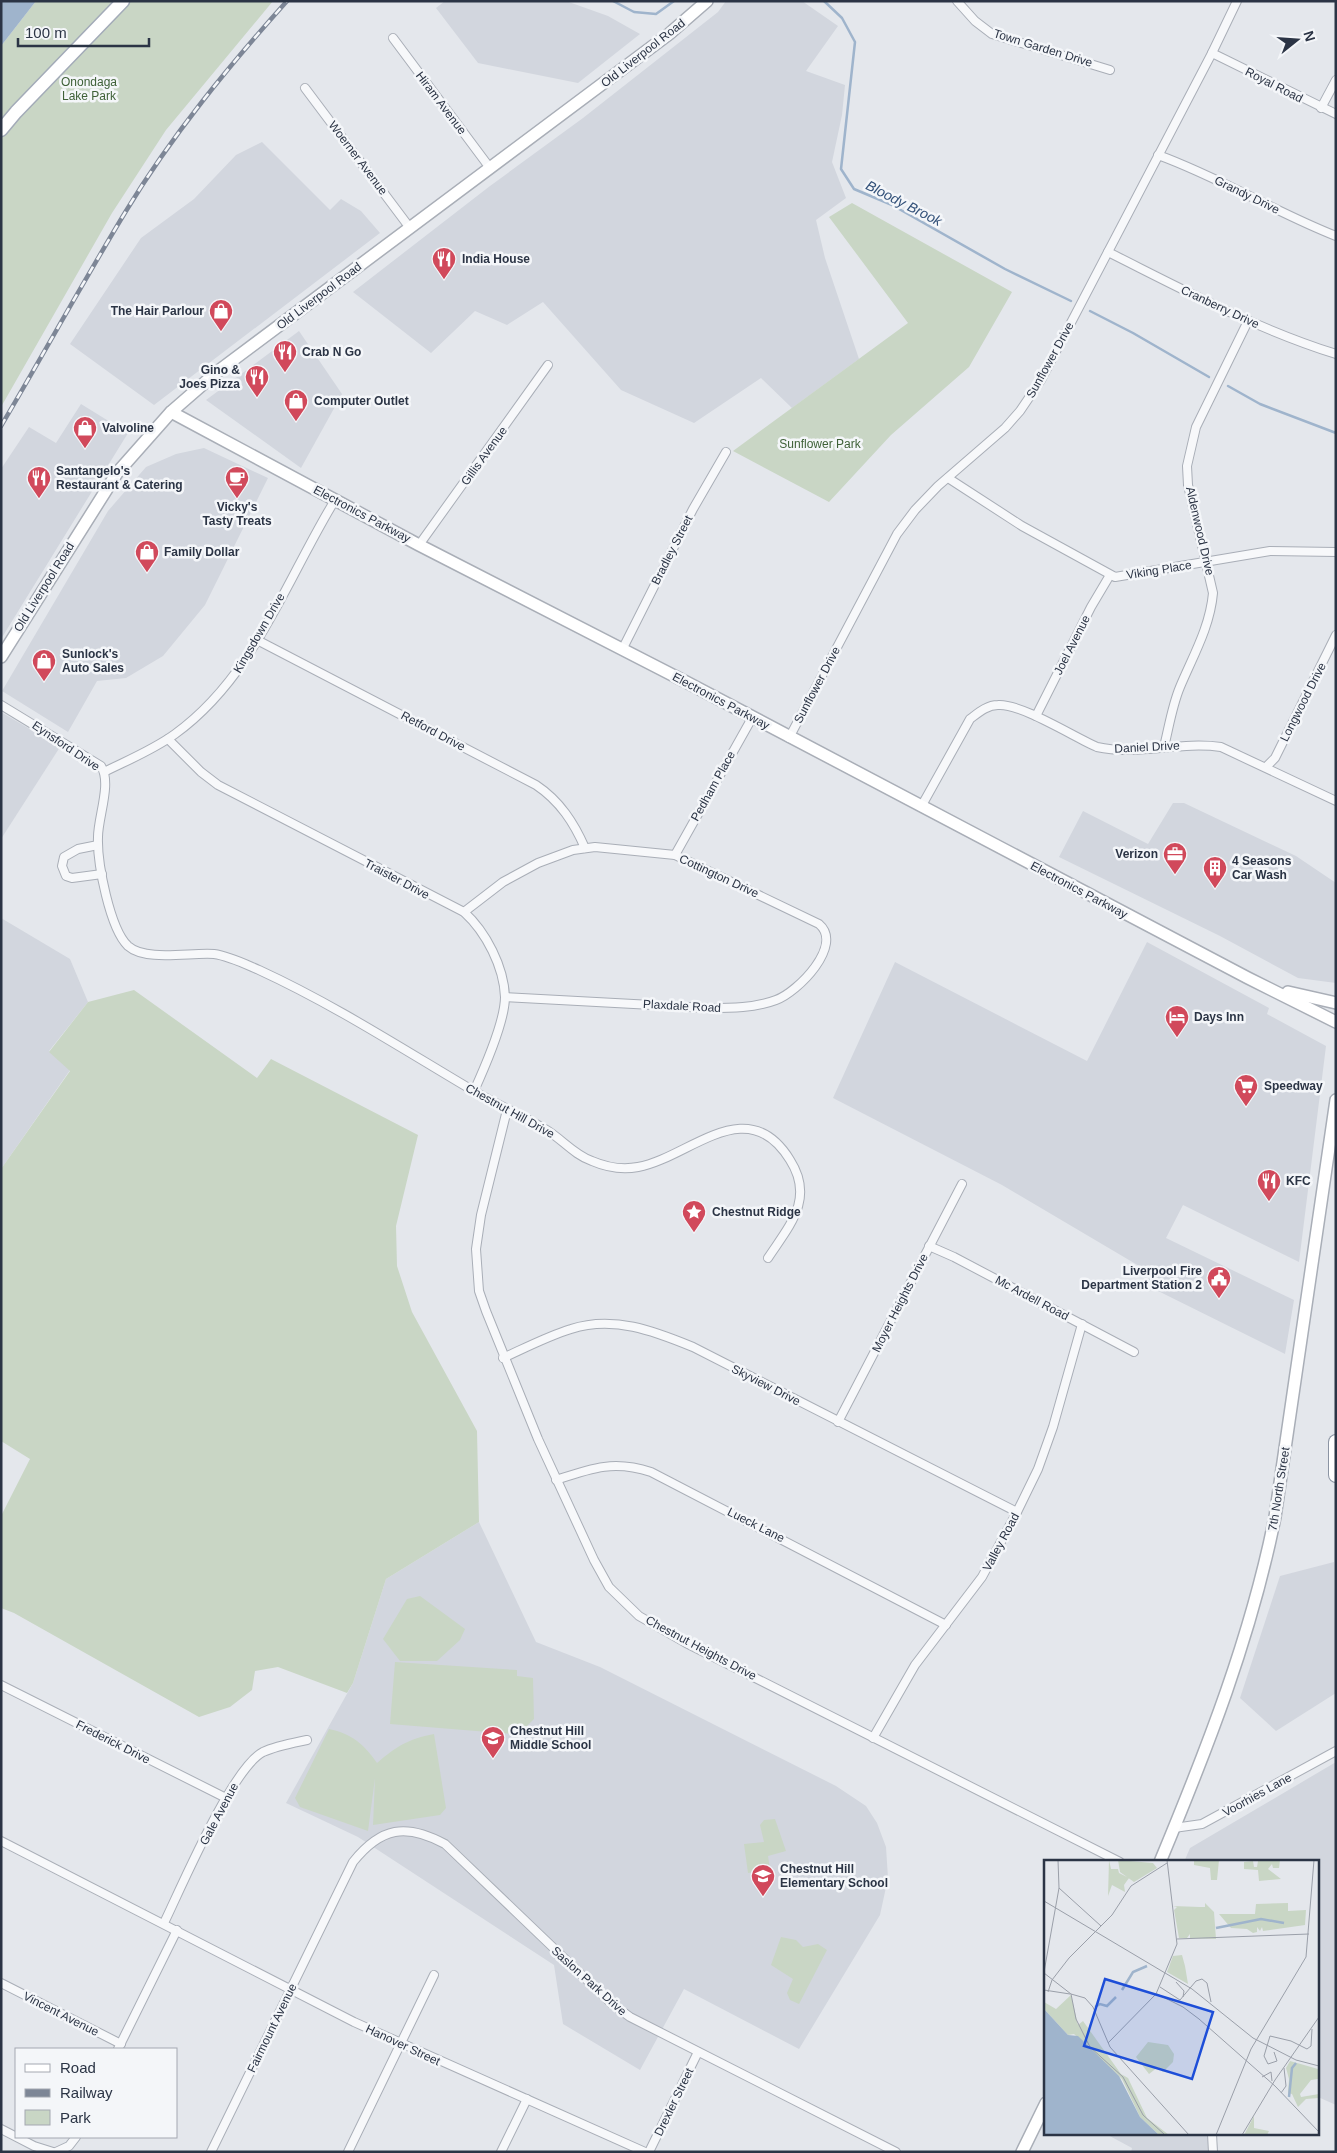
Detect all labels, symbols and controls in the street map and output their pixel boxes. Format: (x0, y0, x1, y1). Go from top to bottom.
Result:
scale bar (18, 15, 149, 47)
north arrow (1272, 15, 1322, 65)
street label: Old Liverpool Road (598, 16, 688, 90)
text: 100 m (25, 24, 67, 41)
street label: Town Garden Drive (992, 26, 1094, 70)
text: N (1300, 29, 1319, 43)
street label: Royal Road (1243, 65, 1305, 105)
street label: Hiram Avenue (413, 69, 469, 137)
park label: Onondaga Lake Park (61, 75, 117, 103)
street label: Woerner Avenue (326, 118, 391, 198)
street label: Grandy Drive (1212, 173, 1282, 217)
water label: Bloody Brook (863, 177, 946, 229)
restaurant icon: India House (431, 246, 457, 280)
place label: India House (462, 252, 530, 266)
street label: Old Liverpool Road (274, 259, 364, 333)
street label: Cranberry Drive (1179, 283, 1262, 331)
shop icon: The Hair Parlour (208, 298, 234, 332)
place label: The Hair Parlour (111, 304, 204, 318)
street label: Sunflower Drive (1023, 319, 1077, 400)
restaurant icon: Crab N Go (272, 339, 298, 373)
place label: Crab N Go (302, 345, 361, 359)
place label: Gino & Joes Pizza (179, 363, 240, 391)
restaurant icon: Gino & Joes Pizza (244, 364, 270, 398)
shop icon: Computer Outlet (283, 388, 309, 422)
place label: Computer Outlet (314, 394, 409, 408)
shop icon: Valvoline (72, 415, 98, 449)
place label: Valvoline (102, 421, 154, 435)
street label: Gillis Avenue (458, 424, 510, 488)
park label: Sunflower Park (779, 437, 862, 451)
place label: Santangelo's Restaurant & Catering (56, 464, 183, 492)
restaurant icon: Santangelo's Restaurant & Catering (26, 465, 52, 499)
cafe icon: Vicky's Tasty Treats (224, 465, 250, 499)
street label: Electronics Parkway (311, 482, 413, 546)
street label: Aldenwood Drive (1183, 485, 1217, 577)
place label: Vicky's Tasty Treats (202, 500, 272, 528)
street label: Bradley Street (649, 512, 696, 587)
shop icon: Family Dollar (134, 539, 160, 573)
street label: Old Liverpool Road (11, 540, 77, 634)
place label: Family Dollar (164, 545, 240, 559)
street label: Viking Place (1125, 558, 1193, 582)
street label: Kingsdown Drive (230, 590, 288, 675)
street label: Joel Avenue (1051, 613, 1093, 677)
street label: Sunflower Drive (791, 644, 843, 726)
place label: Sunlock's Auto Sales (62, 647, 124, 675)
shop icon: Sunlock's Auto Sales (31, 648, 57, 682)
street label: Longwood Drive (1277, 660, 1329, 744)
street label: Electronics Parkway (670, 669, 772, 733)
street label: Retford Drive (399, 708, 468, 754)
street label: Eynsford Drive (29, 718, 103, 774)
street label: Daniel Drive (1114, 738, 1180, 756)
street label: Pedham Place (688, 748, 738, 824)
office icon: Verizon (1162, 841, 1188, 875)
place label: Verizon (1115, 847, 1158, 861)
street label: Cottington Drive (677, 851, 761, 901)
place label: 4 Seasons Car Wash (1232, 854, 1292, 882)
building icon: 4 Seasons Car Wash (1202, 855, 1228, 889)
street label: Traister Drive (362, 856, 432, 902)
street label: Electronics Parkway (1028, 858, 1130, 922)
street label: Plaxdale Road (643, 997, 721, 1015)
hotel icon: Days Inn (1164, 1004, 1190, 1038)
place label: Days Inn (1194, 1010, 1244, 1024)
supermarket icon: Speedway (1233, 1073, 1259, 1107)
place label: Speedway (1264, 1079, 1323, 1093)
street label: Chestnut Hill Drive (463, 1081, 557, 1141)
restaurant icon: KFC (1256, 1168, 1282, 1202)
place label: KFC (1286, 1174, 1311, 1188)
place icon: Chestnut Ridge (681, 1199, 707, 1233)
place label: Chestnut Ridge (712, 1205, 801, 1219)
street label: Moyer Heights Drive (869, 1251, 931, 1355)
place label: Liverpool Fire Department Station 2 (1081, 1264, 1202, 1292)
public building icon: Liverpool Fire Department Station 2 (1206, 1265, 1232, 1299)
street label: Mc Ardell Road (993, 1273, 1071, 1323)
street label: Skyview Drive (729, 1362, 803, 1408)
street label: 7th North Street (1265, 1445, 1293, 1532)
street label: Lueck Lane (725, 1505, 787, 1545)
street label: Valley Road (980, 1511, 1022, 1573)
street label: Chestnut Heights Drive (643, 1613, 759, 1683)
street label: Frederick Drive (74, 1717, 153, 1767)
place label: Chestnut Hill Middle School (510, 1724, 591, 1752)
school or university icon: Chestnut Hill Middle School (480, 1725, 506, 1759)
street label: Voorhies Lane (1220, 1770, 1294, 1820)
street label: Gale Avenue (197, 1780, 241, 1848)
inset map (1044, 1860, 1320, 2136)
place label: Chestnut Hill Elementary School (780, 1862, 888, 1890)
school or university icon: Chestnut Hill Elementary School (750, 1863, 776, 1897)
street label: Saslon Park Drive (549, 1944, 630, 2019)
street label: Fairmount Avenue (244, 1981, 300, 2075)
street label: Vincent Avenue (21, 1989, 101, 2039)
street label: Hanover Street (363, 2022, 443, 2069)
legend (15, 2048, 178, 2138)
text: Road (60, 2059, 96, 2076)
street label: Drexler Street (651, 2065, 697, 2138)
text: Railway (60, 2084, 113, 2101)
text: Park (60, 2109, 91, 2126)

